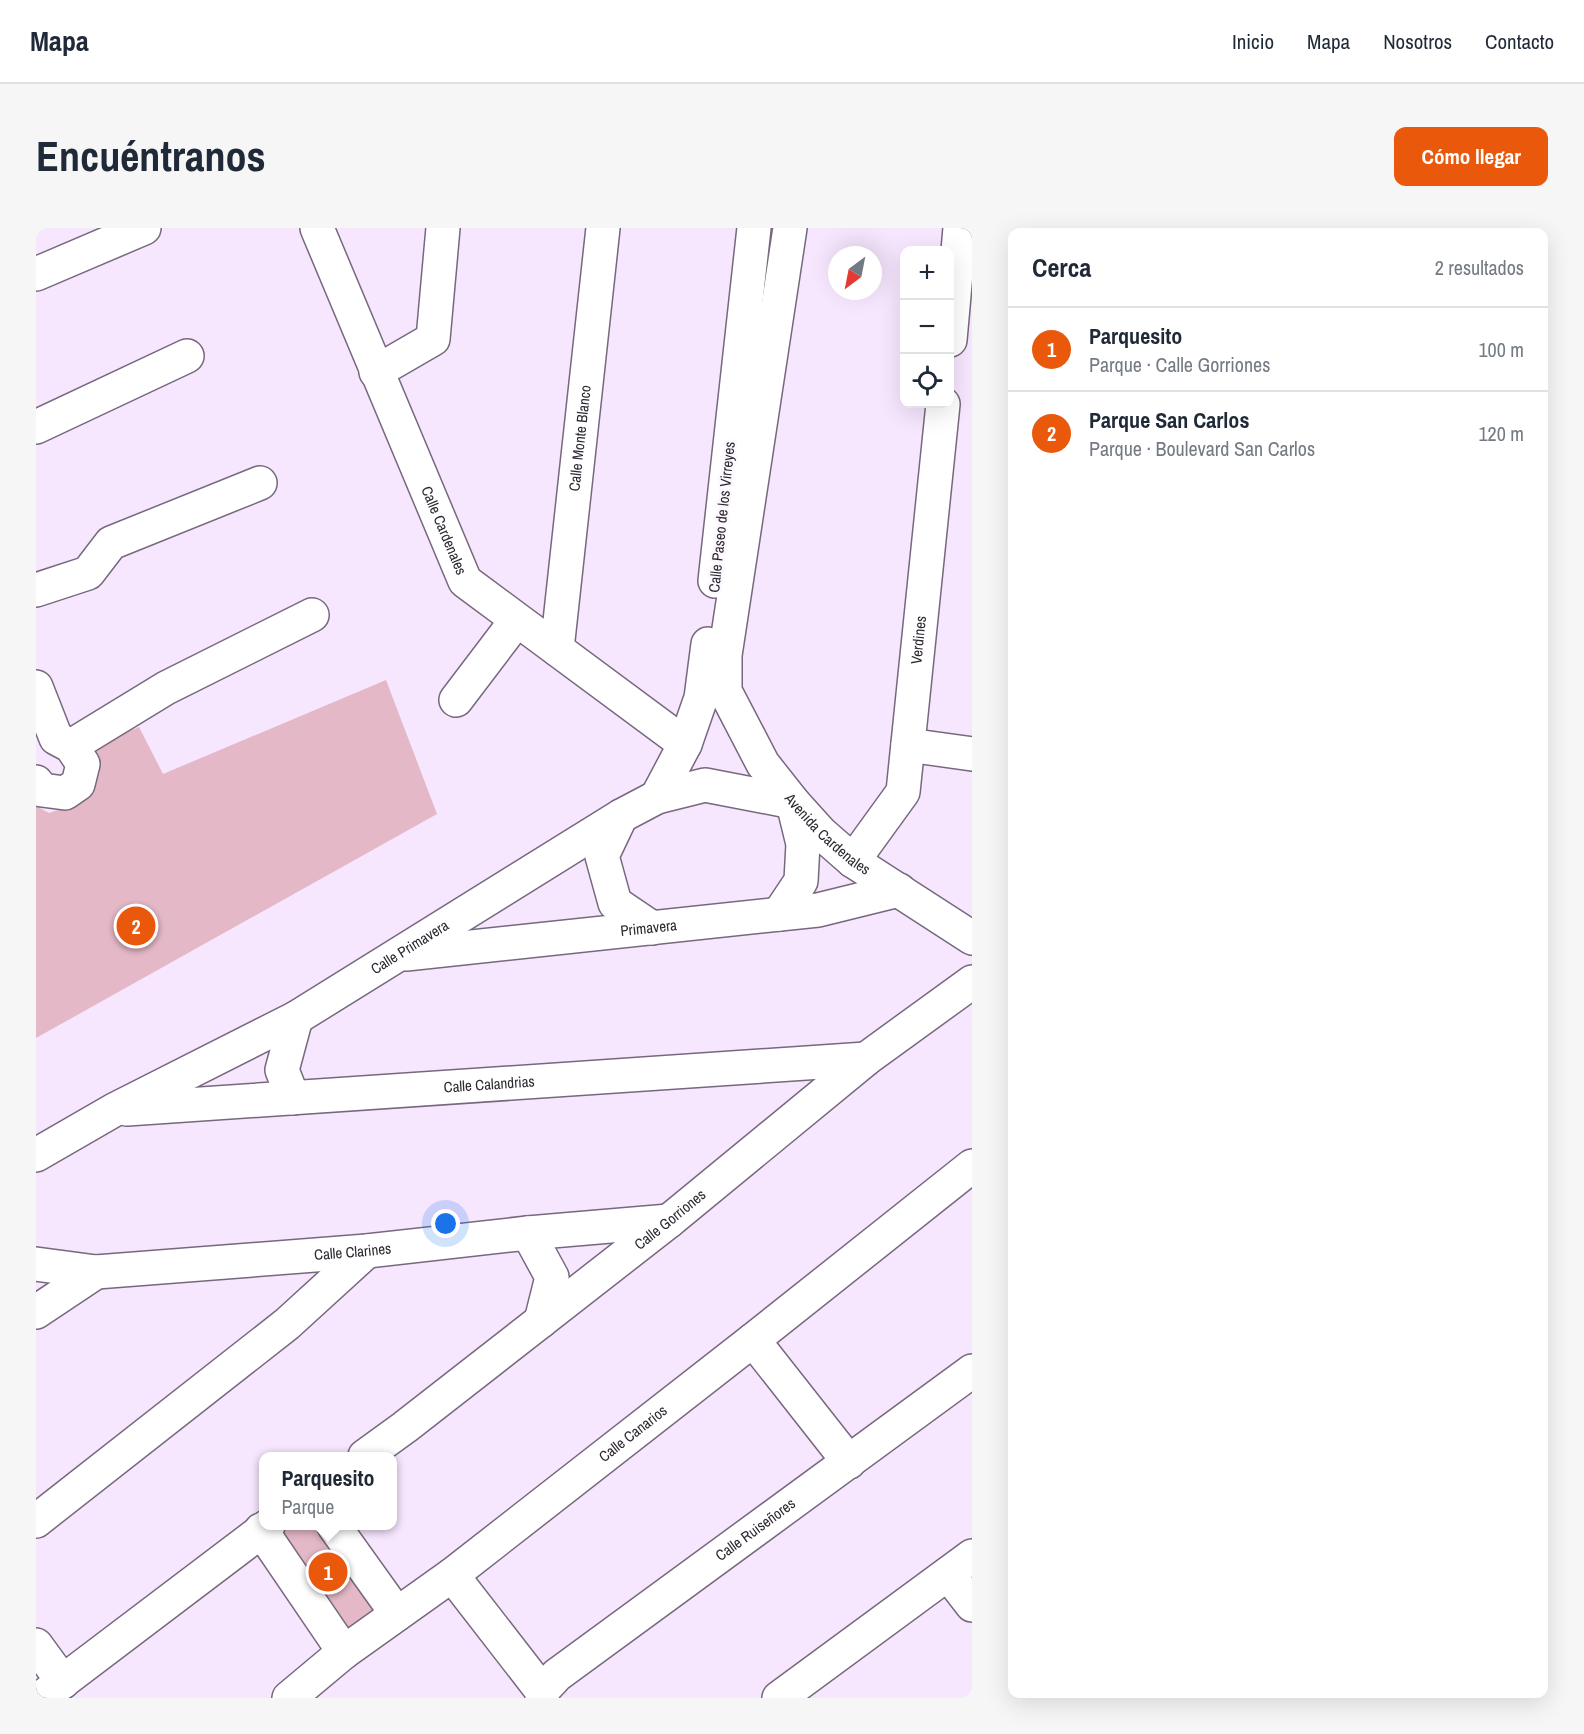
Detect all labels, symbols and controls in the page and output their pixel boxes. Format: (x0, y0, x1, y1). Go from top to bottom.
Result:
text: Mapa (30, 22, 89, 60)
text: Inicio (1232, 27, 1274, 56)
text: Mapa (1307, 27, 1350, 56)
text: Nosotros (1383, 27, 1452, 56)
text: Contacto (1485, 27, 1554, 56)
button: Cómo llegar (1394, 127, 1548, 186)
text: Encuéntranos (36, 128, 266, 184)
north arrow (828, 246, 882, 300)
map controls (900, 246, 954, 408)
button: + (900, 246, 954, 300)
text: Cerca (1032, 250, 1091, 285)
text: 2 resultados (1435, 254, 1524, 281)
button: − (900, 300, 954, 354)
text: Parquesito (1089, 321, 1182, 351)
text: 1 (1047, 336, 1056, 363)
text: 100 m (1478, 336, 1524, 363)
text: Parque · Calle Gorriones (1089, 351, 1270, 378)
button: locate (900, 354, 954, 408)
street label: Calle Monte Blanco (563, 384, 596, 492)
text: Parque San Carlos (1089, 405, 1249, 435)
text: 2 (1047, 420, 1056, 447)
text: 120 m (1478, 420, 1524, 447)
text: Parque · Boulevard San Carlos (1089, 435, 1315, 462)
street label: Calle Paseo de los Virreyes (703, 440, 740, 593)
street label: Calle Cardenales (416, 483, 472, 578)
street label: Verdines (905, 615, 931, 665)
street label: Avenida Cardenales (779, 788, 875, 880)
pin: 2 (116, 904, 156, 948)
street label: Primavera (619, 914, 678, 941)
street label: Calle Primavera (367, 915, 453, 979)
street label: Calle Calandrias (443, 1070, 535, 1098)
street label: Calle Gorriones (630, 1184, 710, 1254)
your location (431, 1209, 460, 1238)
street label: Calle Clarines (313, 1237, 392, 1265)
street label: Calle Canarios (594, 1400, 671, 1467)
popup (259, 1452, 397, 1530)
text: Parquesito (281, 1463, 375, 1493)
text: Parque (281, 1493, 334, 1520)
street label: Calle Ruiseñores (711, 1493, 800, 1566)
pin: 1 (308, 1550, 348, 1594)

